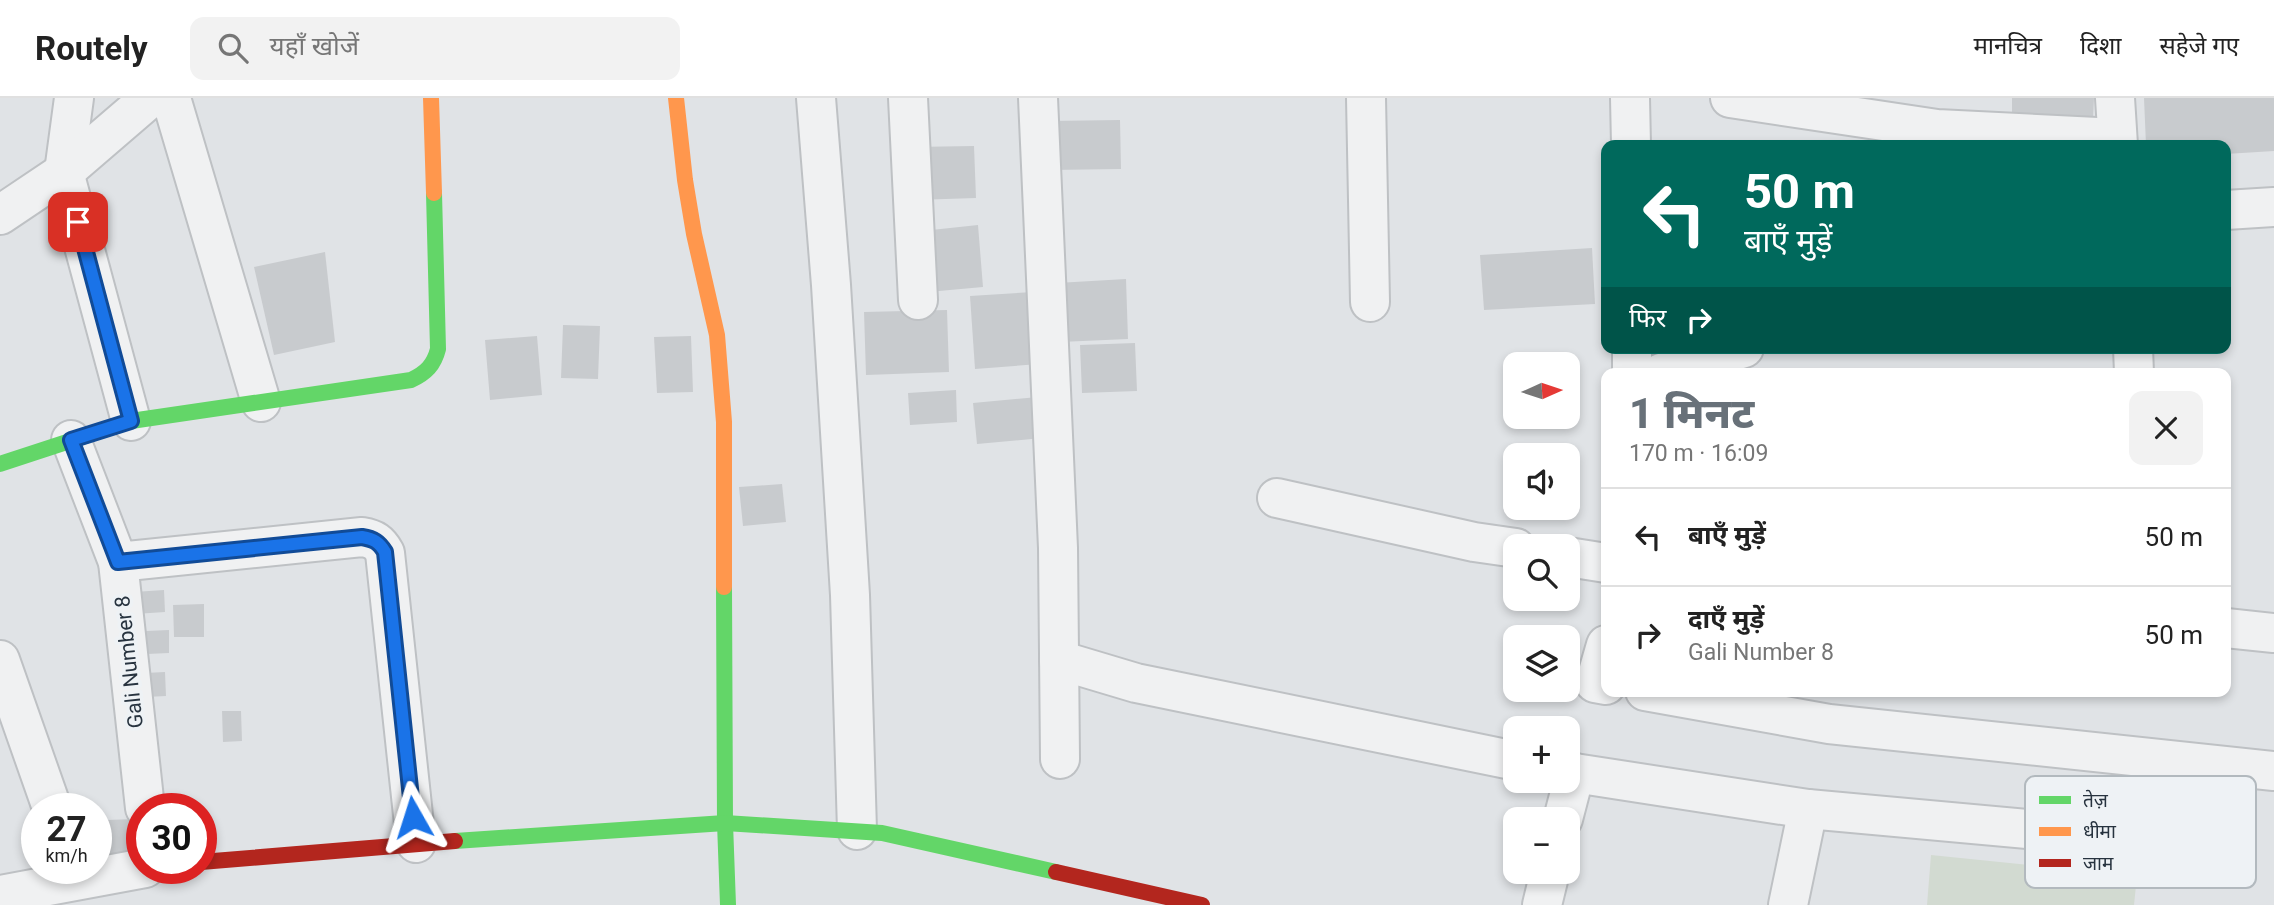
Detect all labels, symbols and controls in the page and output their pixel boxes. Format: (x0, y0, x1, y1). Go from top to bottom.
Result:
search box (190, 17, 680, 80)
text: Routely (35, 29, 148, 68)
icon: search (214, 29, 252, 67)
text: यहाँ खोजें (270, 31, 359, 61)
text: मानचित्र (1973, 32, 2042, 60)
text: दिशा (2080, 32, 2121, 60)
text: सहेजे गए (2159, 32, 2239, 60)
text: 50 m (1744, 163, 1855, 220)
icon: left (1629, 168, 1720, 259)
pin (48, 192, 108, 252)
icon: arrive (59, 203, 97, 241)
text: बाएँ मुड़ें (1744, 222, 1832, 260)
icon: right (1680, 301, 1718, 339)
text: फिर (1629, 303, 1666, 333)
north arrow (1503, 352, 1580, 429)
map controls (1503, 352, 1580, 884)
text: 1 मिनट (1629, 389, 1754, 438)
button: close (2129, 391, 2203, 465)
text: 170 m · 16:09 (1629, 440, 1768, 467)
button: sound (1503, 443, 1580, 520)
icon: left (1629, 518, 1667, 556)
text: बाएँ मुड़ें (1688, 520, 1766, 550)
text: 50 m (2145, 522, 2203, 552)
button: search (1503, 534, 1580, 611)
street label: Gali Number 8 (110, 595, 148, 729)
text: दाएँ मुड़ें (1688, 604, 1764, 634)
icon: right (1629, 616, 1667, 654)
text: 50 m (2145, 620, 2203, 650)
button: layers (1503, 625, 1580, 702)
text: Gali Number 8 (1688, 639, 1834, 666)
button: + (1503, 716, 1580, 793)
legend (2025, 776, 2256, 888)
position arrow (376, 780, 450, 854)
text: तेज़ (2083, 789, 2109, 812)
speed limit sign: 30 (126, 793, 217, 884)
button: − (1503, 807, 1580, 884)
text: 27 (46, 809, 87, 850)
text: धीमा (2083, 820, 2117, 843)
text: km/h (45, 845, 88, 866)
text: जाम (2083, 852, 2114, 875)

